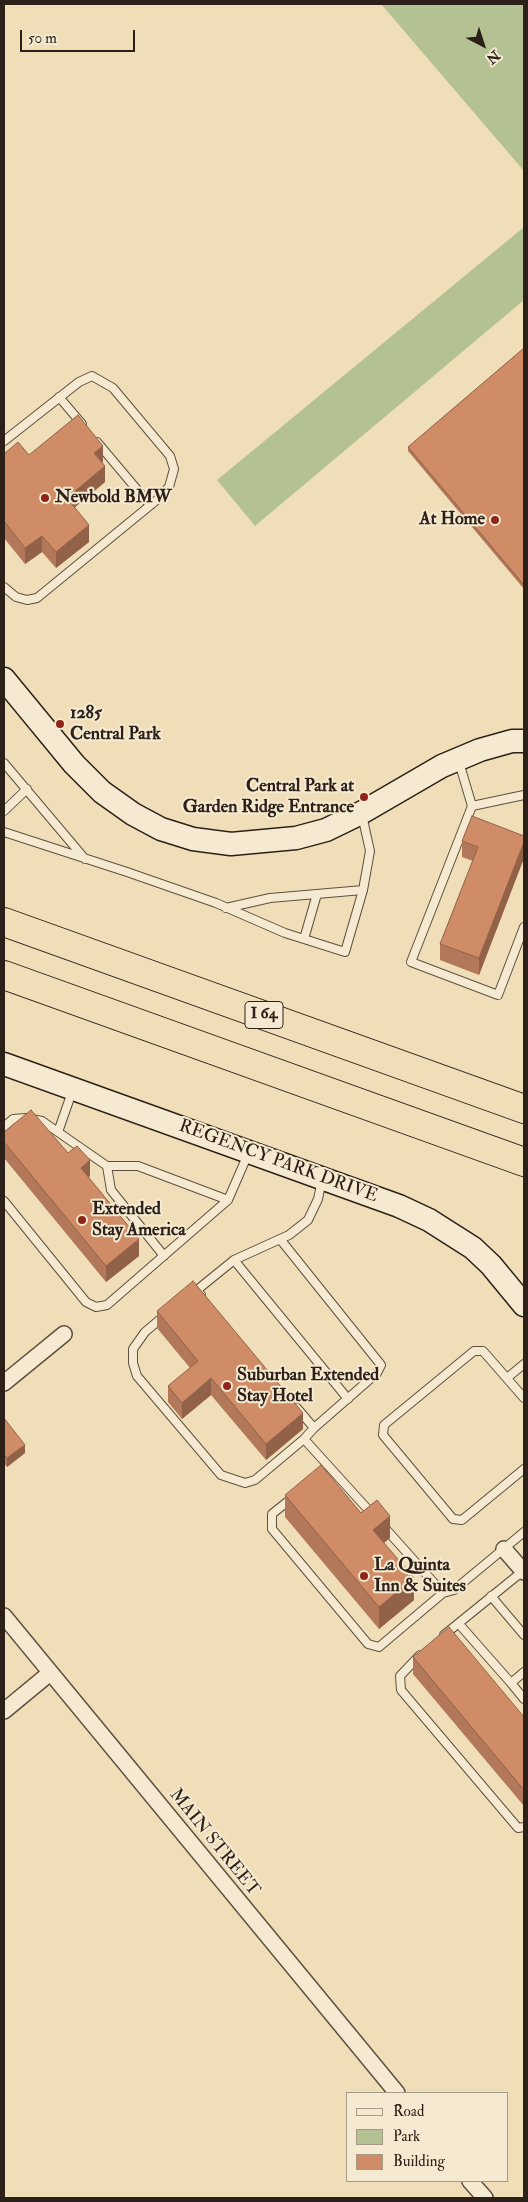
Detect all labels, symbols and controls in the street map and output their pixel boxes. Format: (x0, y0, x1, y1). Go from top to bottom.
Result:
scale bar (22, 20, 138, 52)
north arrow (458, 20, 508, 70)
text: 50 m (28, 29, 57, 48)
text: N (483, 46, 503, 67)
place label: Newbold BMW (55, 487, 171, 509)
marker: Newbold BMW (39, 492, 51, 504)
place label: At Home (419, 509, 485, 531)
marker: At Home (489, 514, 501, 526)
place label: 1285 Central Park (70, 703, 161, 746)
marker: 1285 Central Park (54, 718, 66, 730)
place label: Central Park at Garden Ridge Entrance (183, 776, 354, 819)
marker: Central Park at Garden Ridge Entrance (358, 791, 370, 803)
road number: I 64 (245, 1002, 283, 1028)
street label: REGENCY PARK DRIVE (176, 1116, 380, 1208)
place label: Extended Stay America (92, 1199, 186, 1242)
marker: Extended Stay America (76, 1214, 88, 1226)
place label: Suburban Extended Stay Hotel (237, 1365, 379, 1408)
marker: Suburban Extended Stay Hotel (221, 1380, 233, 1392)
place label: La Quinta Inn & Suites (374, 1555, 466, 1598)
marker: La Quinta Inn & Suites (358, 1570, 370, 1582)
street label: MAIN STREET (164, 1785, 264, 1901)
legend (346, 2092, 508, 2182)
text: Road (393, 2102, 424, 2121)
text: Park (393, 2127, 420, 2146)
text: Building (393, 2152, 445, 2171)

